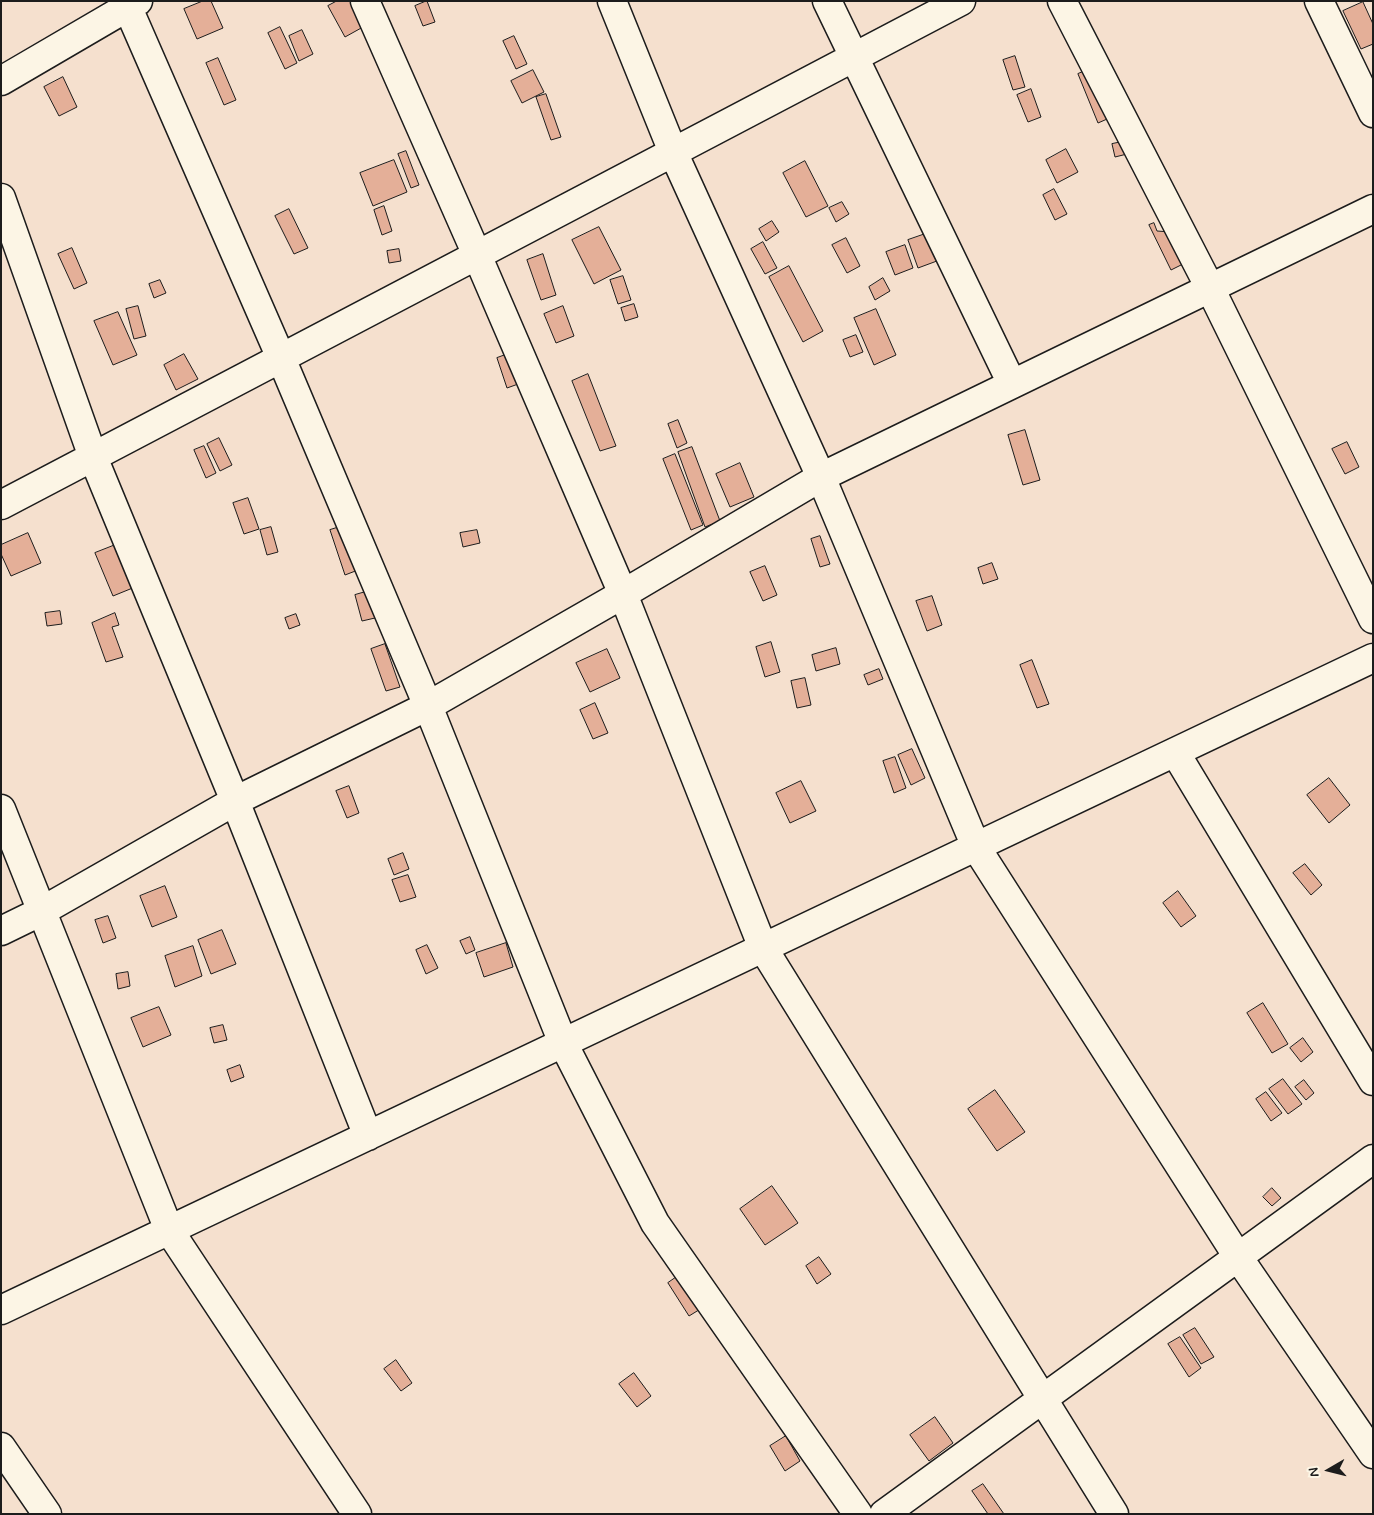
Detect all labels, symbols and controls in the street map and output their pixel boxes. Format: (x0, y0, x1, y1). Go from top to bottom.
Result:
north arrow (1304, 1445, 1354, 1495)
text: N (1305, 1466, 1324, 1478)

